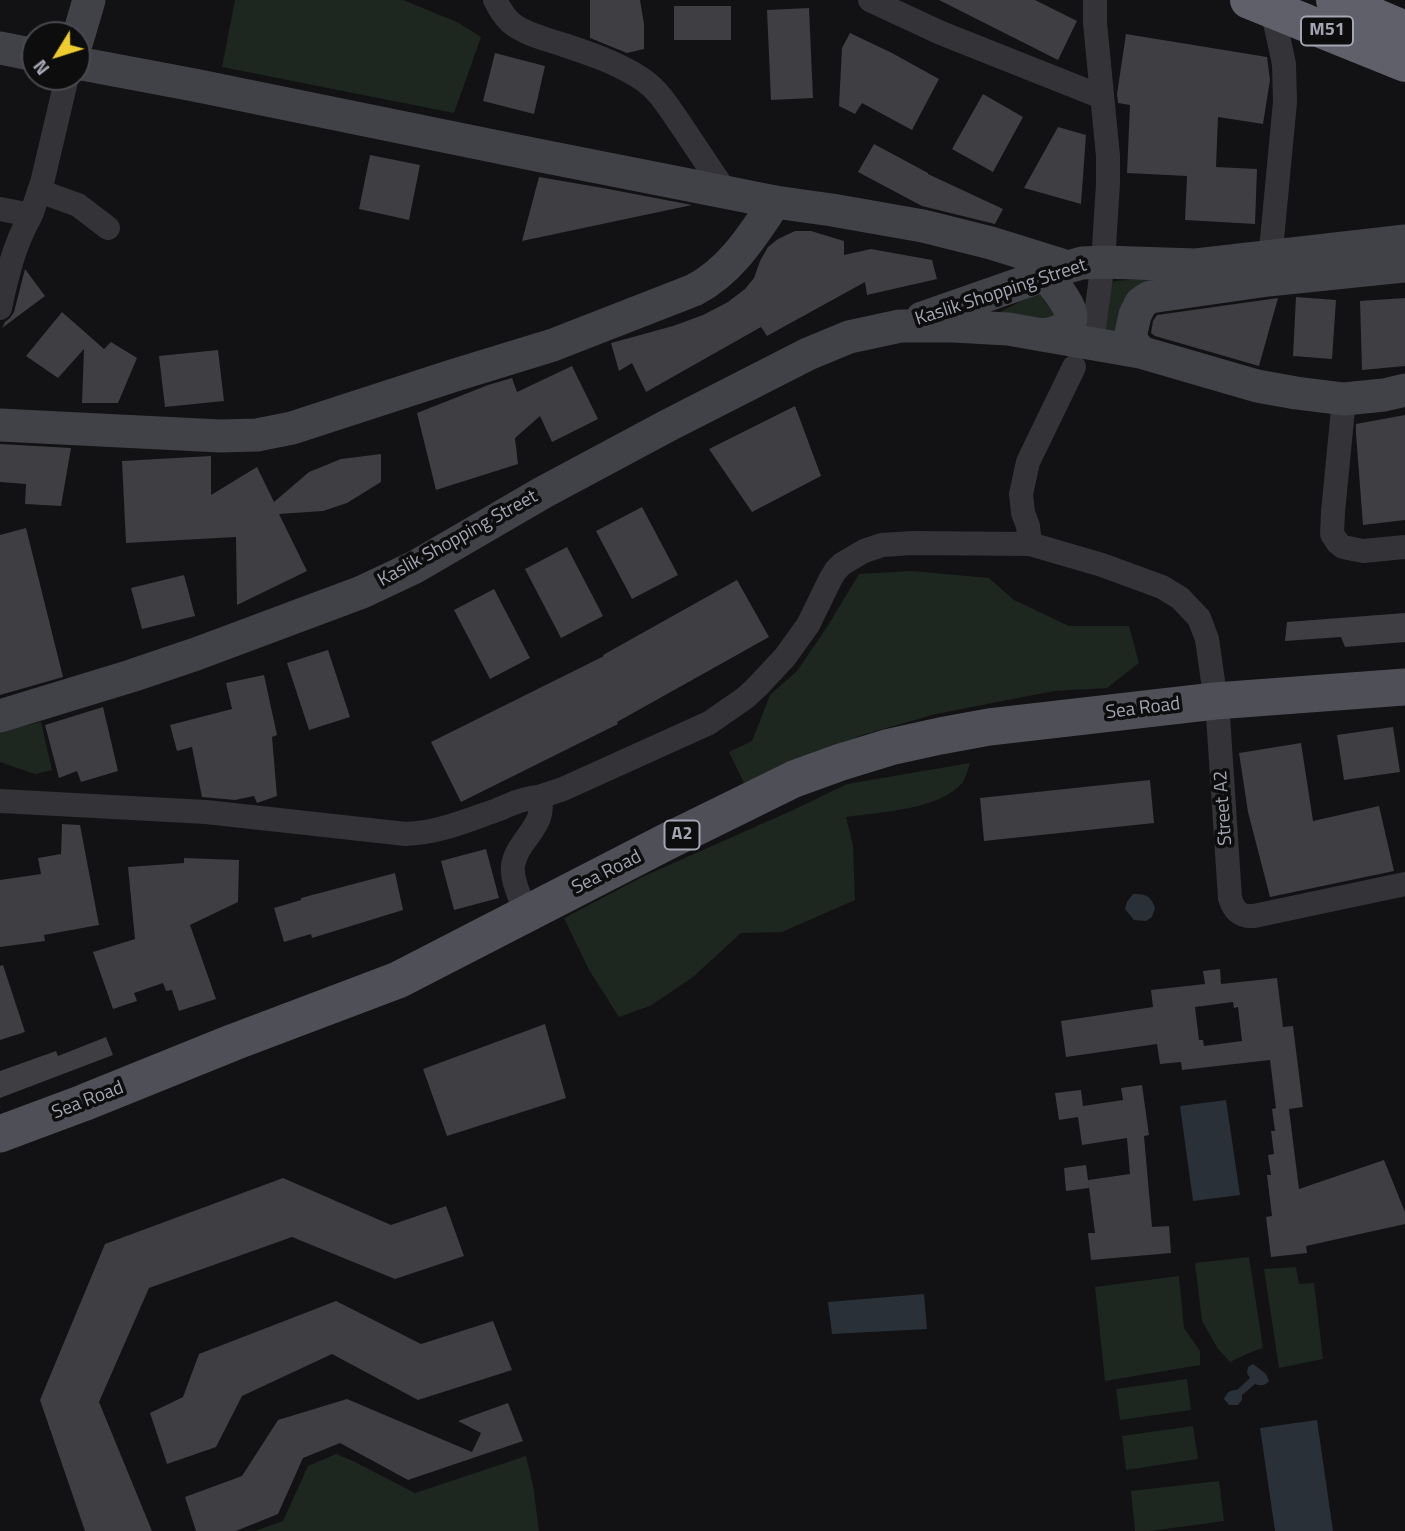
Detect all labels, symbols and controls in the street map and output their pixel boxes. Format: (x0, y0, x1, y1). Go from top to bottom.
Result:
road number: M51 (1301, 16, 1353, 46)
north arrow (21, 21, 91, 91)
text: N (25, 54, 56, 82)
street label: Kaslik Shopping Street (912, 255, 1090, 331)
street label: Kaslik Shopping Street (374, 486, 542, 592)
street label: Sea Road (1105, 693, 1181, 725)
street label: Street A2 (1210, 770, 1238, 846)
road number: A2 (664, 820, 700, 850)
street label: Sea Road (569, 846, 645, 900)
street label: Sea Road (49, 1077, 127, 1125)

